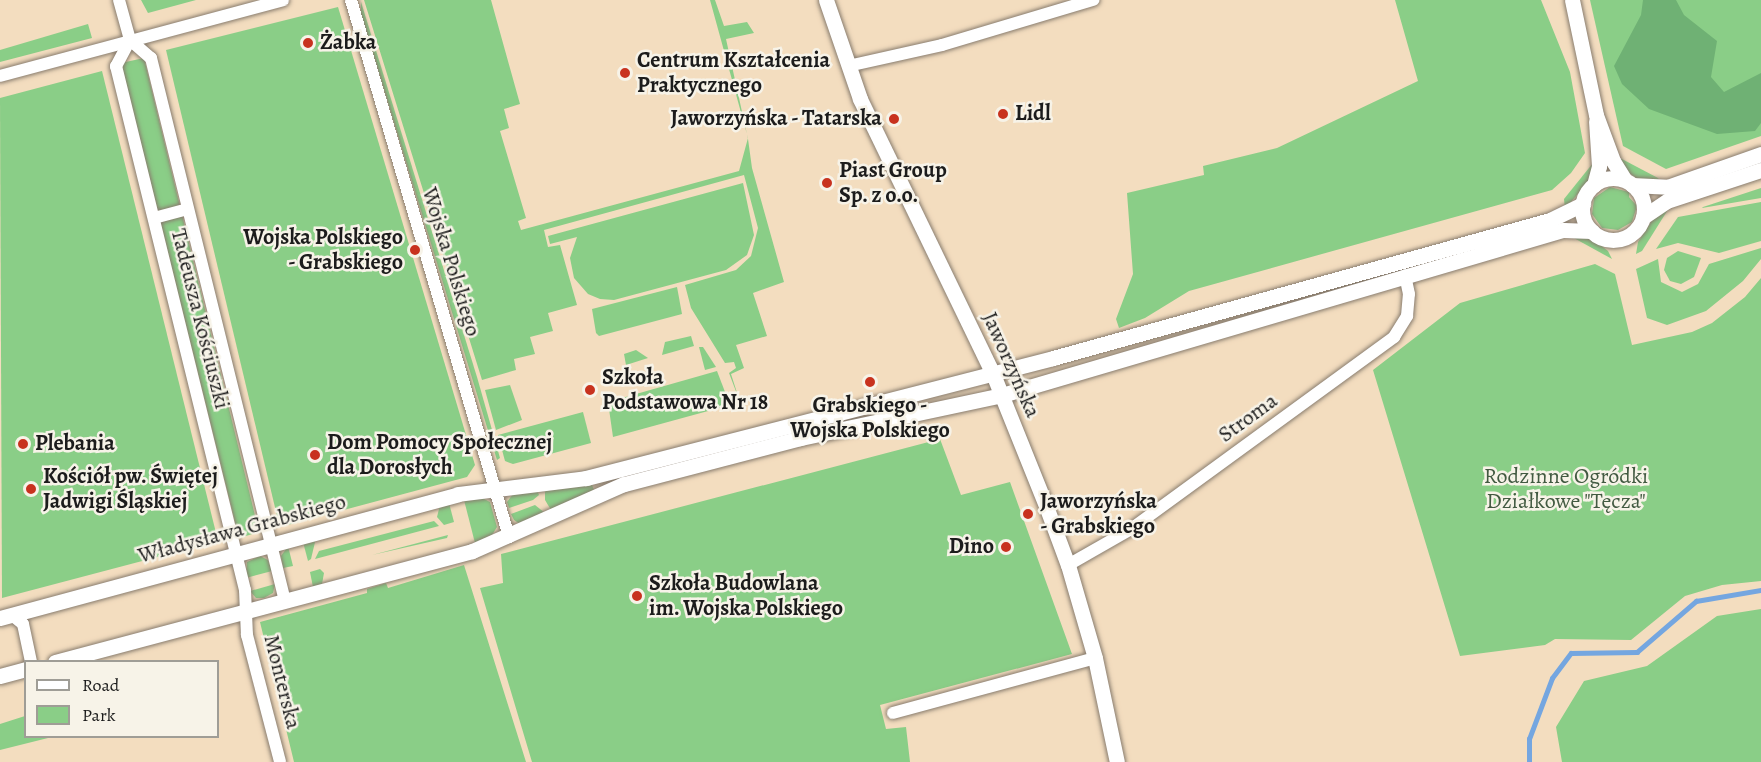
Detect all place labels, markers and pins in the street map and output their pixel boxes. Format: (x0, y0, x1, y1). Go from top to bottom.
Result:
place label: Żabka (320, 30, 376, 56)
marker: Żabka (301, 36, 315, 50)
place label: Centrum Kształcenia Praktycznego (637, 47, 830, 98)
marker: Centrum Kształcenia Praktycznego (618, 66, 632, 80)
place label: Lidl (1015, 101, 1051, 127)
place label: Jaworzyńska - Tatarska (670, 106, 882, 132)
marker: Lidl (996, 107, 1010, 121)
marker: Jaworzyńska - Tatarska (887, 112, 901, 126)
place label: Piast Group Sp. z o.o. (839, 157, 947, 208)
marker: Piast Group Sp. z o.o. (820, 176, 834, 190)
place label: Wojska Polskiego - Grabskiego (243, 224, 403, 276)
marker: Wojska Polskiego - Grabskiego (408, 243, 422, 257)
place label: Szkoła Podstawowa Nr 18 (602, 364, 768, 416)
marker: Grabskiego - Wojska Polskiego (863, 375, 877, 389)
marker: Szkoła Podstawowa Nr 18 (583, 383, 597, 397)
place label: Grabskiego - Wojska Polskiego (790, 392, 950, 444)
place label: Dom Pomocy Społecznej dla Dorosłych (327, 429, 552, 481)
place label: Plebania (35, 431, 115, 457)
marker: Plebania (16, 437, 30, 451)
marker: Dom Pomocy Społecznej dla Dorosłych (308, 448, 322, 462)
place label: Kościół pw. Świętej Jadwigi Śląskiej (43, 463, 218, 514)
marker: Kościół pw. Świętej Jadwigi Śląskiej (24, 482, 38, 496)
place label: Jaworzyńska - Grabskiego (1040, 488, 1157, 540)
marker: Jaworzyńska - Grabskiego (1021, 507, 1035, 521)
place label: Dino (949, 534, 994, 560)
marker: Dino (999, 540, 1013, 554)
place label: Szkoła Budowlana im. Wojska Polskiego (649, 570, 843, 622)
marker: Szkoła Budowlana im. Wojska Polskiego (630, 589, 644, 603)

